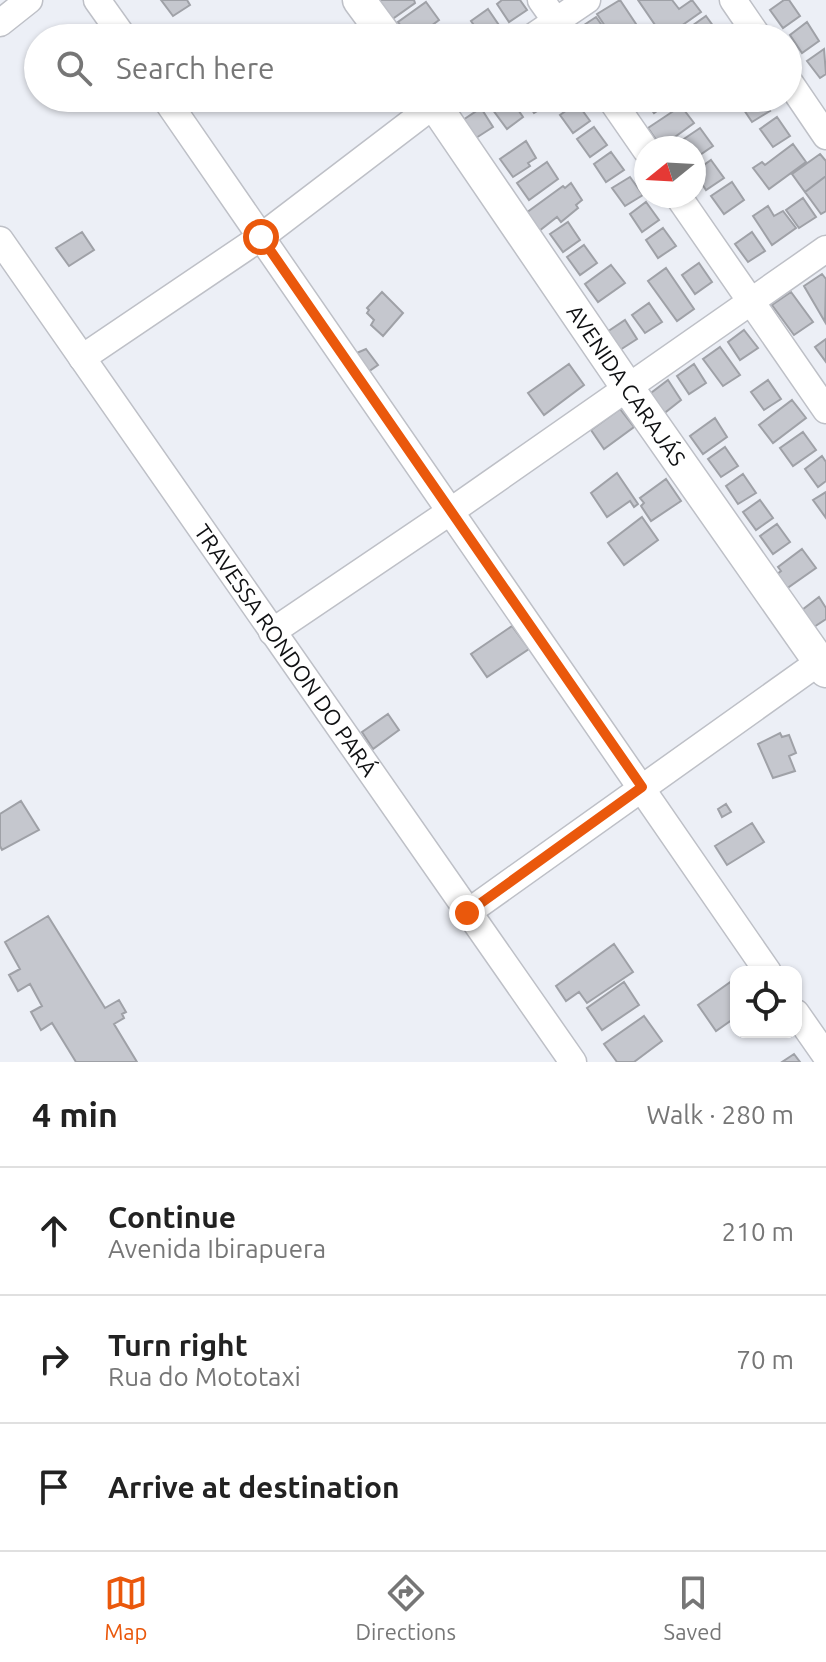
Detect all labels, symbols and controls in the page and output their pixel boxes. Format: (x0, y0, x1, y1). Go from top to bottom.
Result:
search box (24, 24, 802, 112)
icon: search (52, 46, 96, 90)
text: Search here (116, 51, 275, 85)
north arrow (634, 136, 706, 208)
route start (243, 219, 279, 255)
street label: AVENIDA CARAJÁS (563, 300, 691, 470)
street label: TRAVESSA RONDON DO PARÁ (190, 519, 384, 781)
route end (449, 895, 485, 931)
map controls (730, 966, 802, 1038)
button: locate (730, 966, 802, 1038)
text: 4 min (32, 1095, 118, 1133)
text: Walk · 280 m (646, 1100, 794, 1129)
text: Continue (108, 1200, 236, 1234)
icon: ahead (32, 1209, 76, 1253)
text: 210 m (722, 1217, 794, 1246)
text: Avenida Ibirapuera (108, 1234, 326, 1263)
text: Turn right (108, 1328, 248, 1362)
icon: right (32, 1337, 76, 1381)
text: 70 m (736, 1345, 794, 1374)
text: Rua do Mototaxi (108, 1362, 301, 1391)
icon: arrive (32, 1465, 76, 1509)
text: Arrive at destination (108, 1470, 400, 1504)
tab: Map (104, 1571, 148, 1644)
tab: Directions (355, 1571, 456, 1644)
tab: Saved (664, 1571, 722, 1644)

